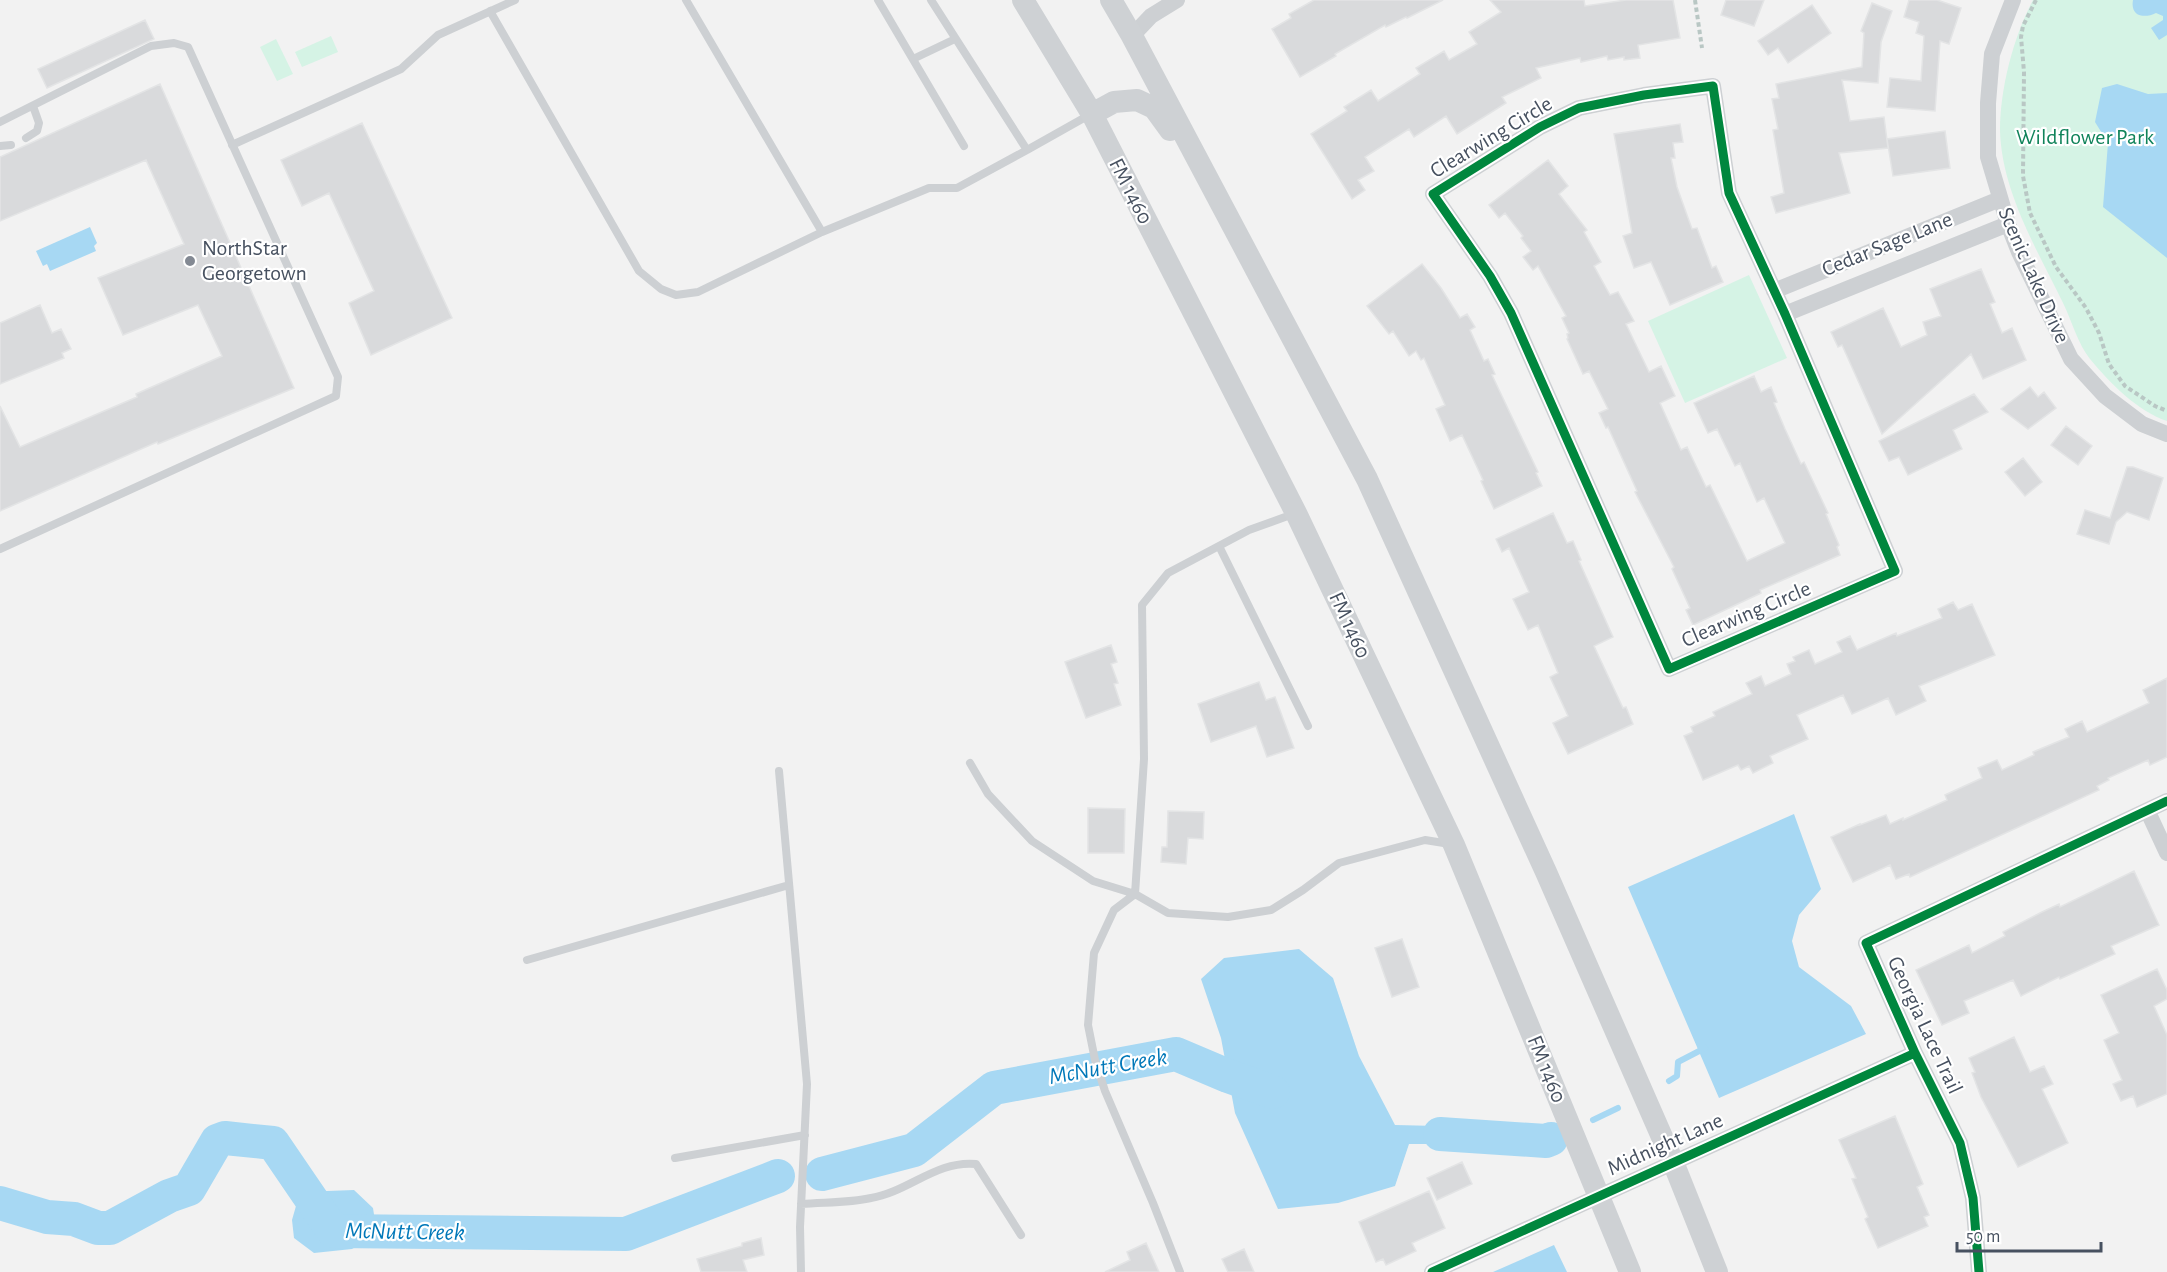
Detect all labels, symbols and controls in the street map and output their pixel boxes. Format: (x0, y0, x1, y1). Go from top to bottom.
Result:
street label: Clearwing Circle (1426, 92, 1556, 182)
park label: Wildflower Park (2016, 126, 2154, 148)
street label: FM 1460 (1105, 155, 1157, 227)
street label: Scenic Lake Drive (1994, 204, 2074, 346)
street label: Cedar Sage Lane (1819, 208, 1955, 280)
place label: NorthStar Georgetown (202, 237, 307, 284)
marker: NorthStar Georgetown (183, 254, 197, 268)
street label: Clearwing Circle (1678, 577, 1814, 651)
street label: FM 1460 (1325, 588, 1375, 662)
street label: Georgia Lace Trail (1884, 953, 1966, 1097)
street label: FM 1460 (1524, 1032, 1570, 1106)
water label: McNutt Creek (1047, 1045, 1169, 1089)
street label: Midnight Lane (1604, 1109, 1726, 1179)
scale bar (1957, 1215, 2101, 1253)
water label: McNutt Creek (345, 1219, 465, 1245)
text: 50 m (1966, 1228, 2000, 1246)

